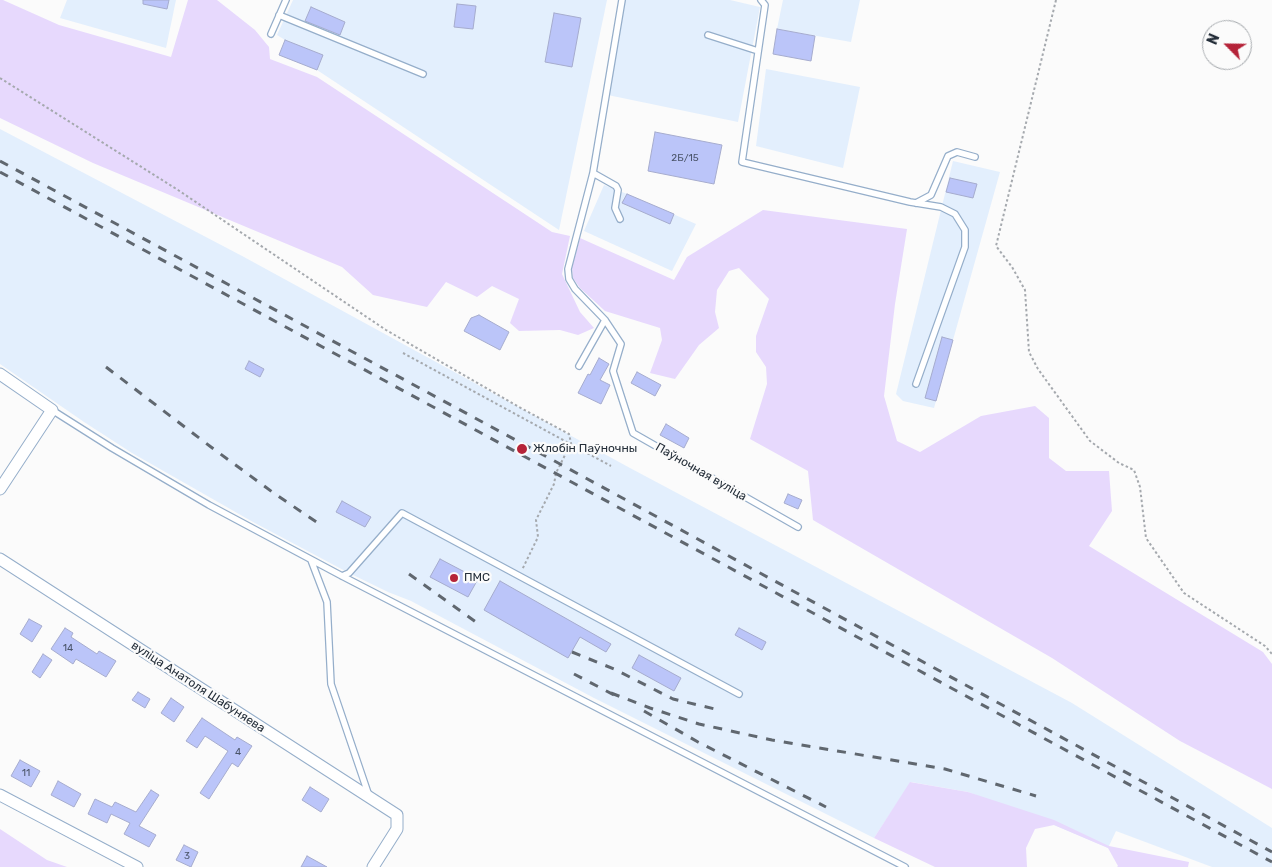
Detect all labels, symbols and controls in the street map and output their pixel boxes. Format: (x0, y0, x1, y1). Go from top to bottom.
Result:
north arrow (1202, 20, 1252, 70)
text: N (1204, 31, 1223, 47)
house number: 2Б/15 (671, 152, 699, 164)
street label: Паўночная вуліца (653, 440, 749, 504)
marker: Жлобін Паўночны (515, 442, 529, 456)
place label: Жлобін Паўночны (533, 442, 637, 456)
place label: ПМС (464, 571, 490, 585)
marker: ПМС (448, 572, 460, 584)
street label: вуліца Анатоля Шабуняева (128, 638, 268, 736)
house number: 14 (63, 642, 73, 654)
house number: 4 (235, 746, 241, 758)
house number: 11 (22, 767, 30, 779)
house number: 3 (184, 850, 190, 862)

